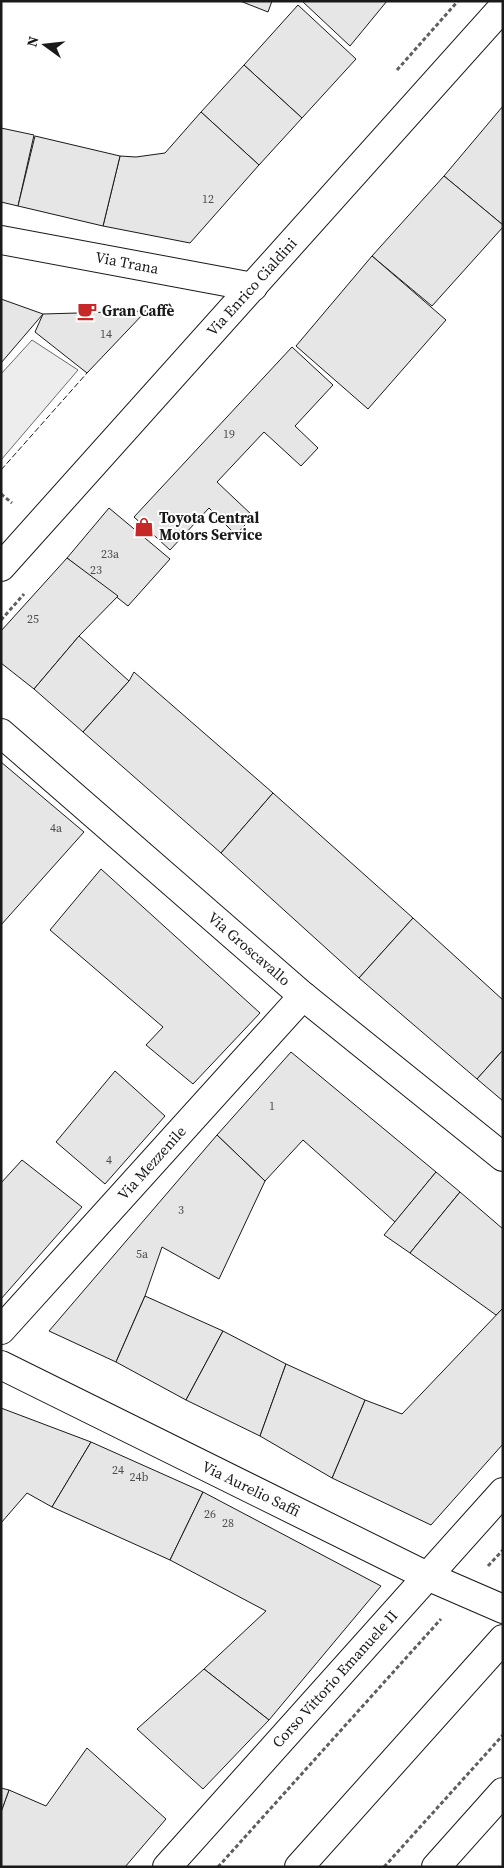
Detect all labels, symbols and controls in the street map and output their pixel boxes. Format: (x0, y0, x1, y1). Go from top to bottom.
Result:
north arrow (20, 20, 70, 70)
text: N (21, 34, 43, 49)
house number: 12 (202, 191, 214, 207)
street label: Via Enrico Cialdini (202, 233, 302, 340)
street label: Via Trana (94, 246, 161, 279)
cafe icon: Gran Caffè (76, 300, 98, 322)
place label: Gran Caffè (102, 300, 174, 321)
house number: 14 (100, 326, 112, 342)
house number: 19 (223, 426, 235, 442)
place label: Toyota Central Motors Service (159, 507, 263, 545)
shop icon: Toyota Central Motors Service (133, 516, 155, 538)
house number: 23a (101, 546, 120, 562)
house number: 23 (90, 562, 102, 578)
house number: 25 (27, 611, 39, 627)
house number: 4a (50, 820, 63, 836)
street label: Via Groscavallo (203, 907, 295, 990)
house number: 1 (269, 1098, 275, 1114)
street label: Via Mezzenile (113, 1121, 191, 1204)
house number: 4 (106, 1152, 112, 1168)
house number: 3 (178, 1202, 184, 1218)
house number: 5a (136, 1246, 149, 1262)
street label: Via Aurelio Saffi (199, 1456, 304, 1522)
house number: 24 (112, 1462, 124, 1478)
house number: 24b (130, 1469, 149, 1485)
house number: 26 (204, 1506, 216, 1522)
house number: 28 (222, 1515, 234, 1531)
street label: Corso Vittorio Emanuele II (267, 1605, 402, 1752)

